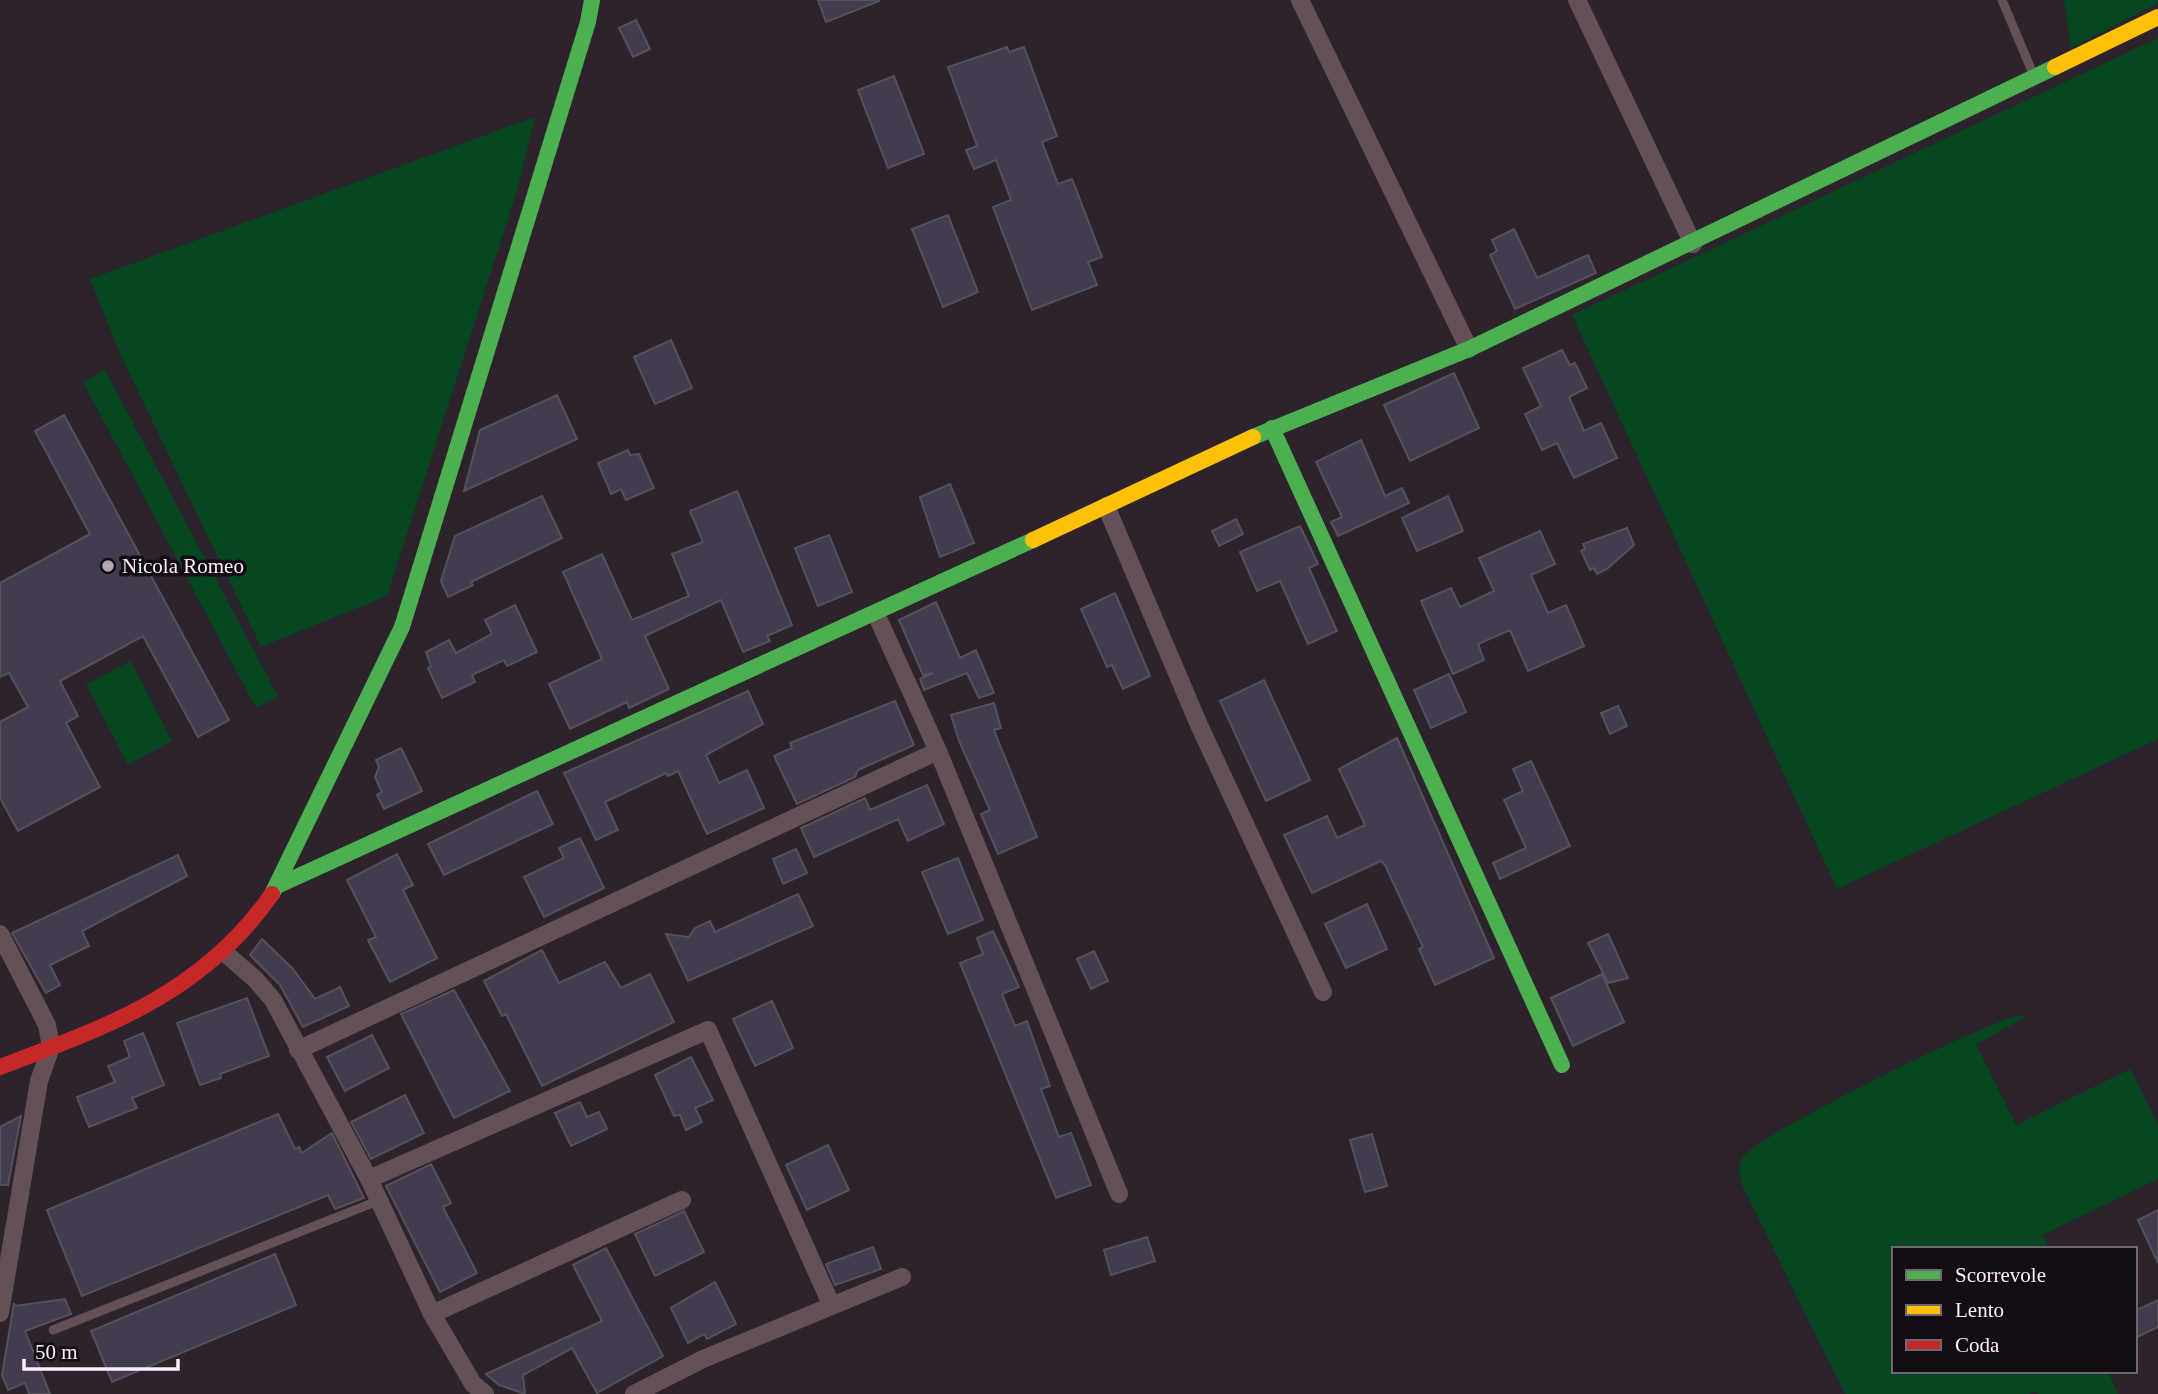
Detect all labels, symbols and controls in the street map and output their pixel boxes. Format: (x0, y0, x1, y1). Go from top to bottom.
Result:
place label: Nicola Romeo (122, 554, 244, 578)
marker: Nicola Romeo (100, 558, 116, 574)
legend (1892, 1247, 2137, 1373)
text: Scorrevole (1955, 1263, 2046, 1287)
text: Lento (1955, 1298, 2004, 1322)
scale bar (24, 1328, 178, 1372)
text: Coda (1955, 1333, 2000, 1357)
text: 50 m (35, 1340, 78, 1364)

